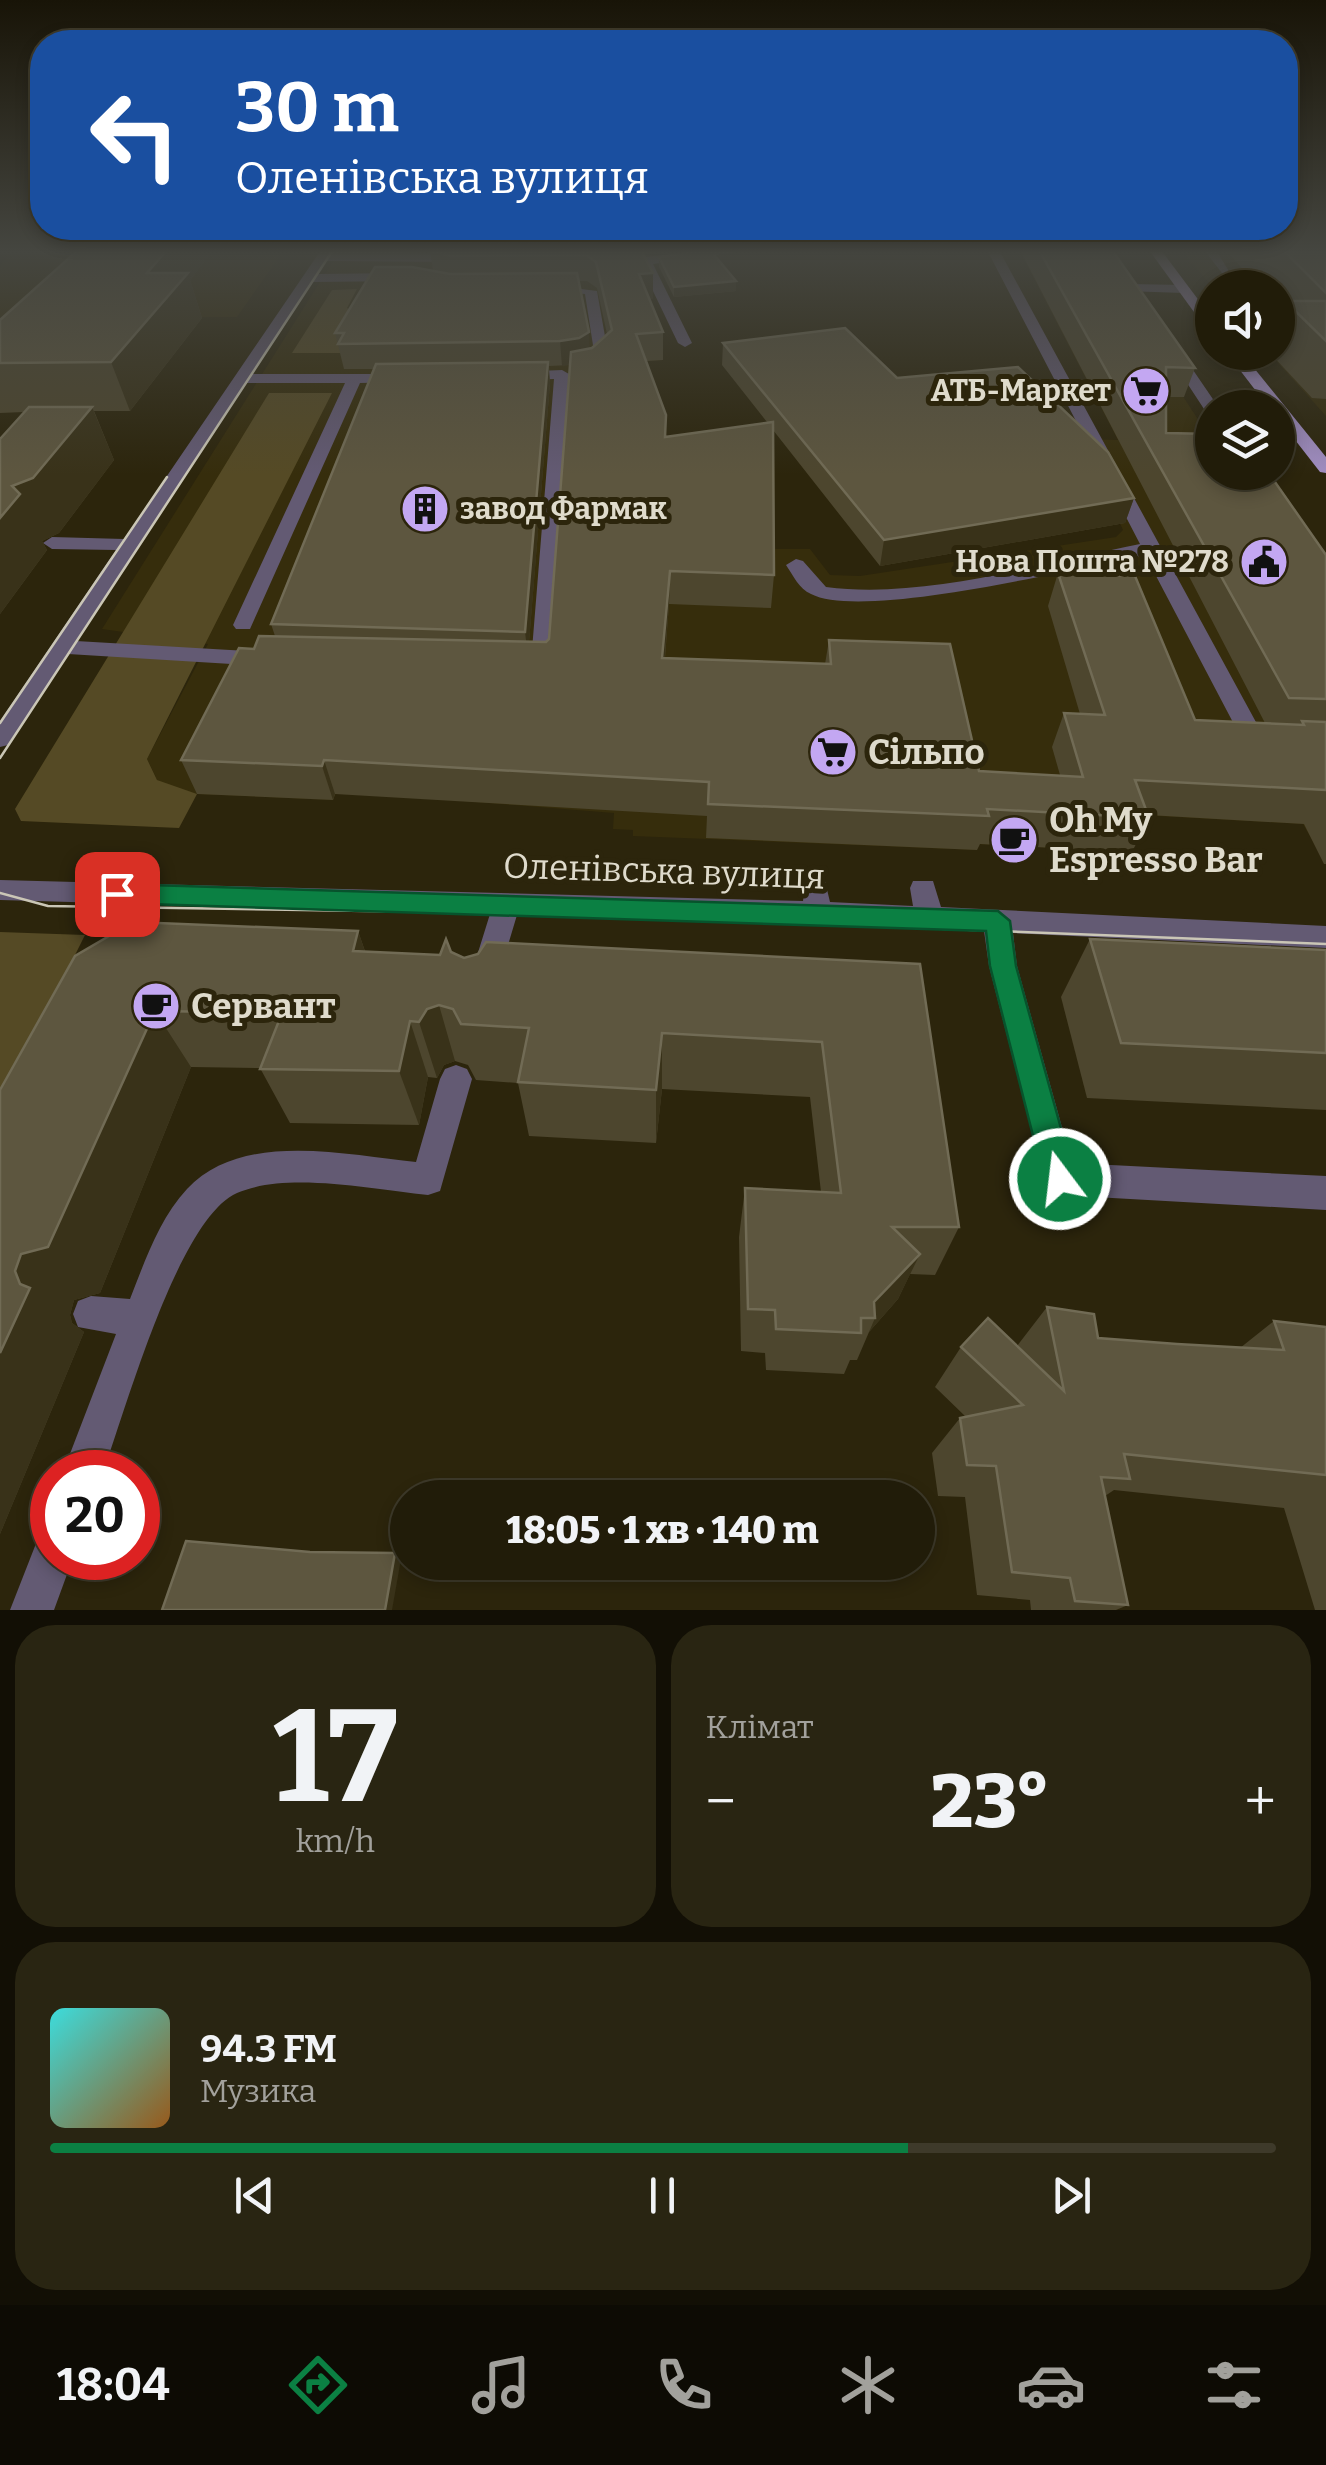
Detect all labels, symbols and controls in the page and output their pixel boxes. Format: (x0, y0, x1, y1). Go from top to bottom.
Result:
text: 30 m (235, 66, 399, 150)
icon: left (70, 70, 200, 200)
text: Оленівська вулиця (235, 151, 649, 205)
map controls (1195, 270, 1295, 490)
button: sound (1195, 270, 1295, 370)
supermarket icon: АТБ-Маркет (1120, 365, 1172, 417)
place label: АТБ-Маркет (931, 373, 1112, 409)
button: layers (1195, 390, 1295, 490)
building icon: завод Фармак (399, 483, 451, 535)
place label: завод Фармак (460, 491, 668, 527)
public building icon: Нова Пошта №278 (1238, 536, 1290, 588)
place label: Нова Пошта №278 (955, 544, 1229, 580)
supermarket icon: Сільпо (807, 726, 859, 778)
place label: Сільпо (868, 731, 985, 773)
place label: Oh My Espresso Bar (1049, 799, 1263, 881)
cafe icon: Oh My Espresso Bar (988, 814, 1040, 866)
street label: Оленівська вулиця (502, 844, 826, 898)
pin (75, 852, 160, 937)
icon: arrive (90, 867, 145, 922)
cafe icon: Сервант (130, 980, 182, 1032)
place label: Сервант (191, 985, 335, 1027)
position arrow (1008, 1127, 1112, 1231)
speed limit sign: 20 (30, 1450, 160, 1580)
text: 18:05 · 1 хв · 140 m (506, 1507, 819, 1553)
text: 17 (273, 1679, 398, 1835)
text: Клімат (706, 1708, 814, 1746)
text: 23° (931, 1757, 1050, 1847)
text: − (706, 1769, 736, 1835)
text: + (1245, 1769, 1276, 1835)
text: km/h (296, 1822, 375, 1860)
text: 94.3 FM (200, 2026, 337, 2072)
text: Музика (200, 2072, 316, 2110)
icon: previous (227, 2168, 282, 2223)
icon: pause (635, 2168, 690, 2223)
icon: next (1044, 2168, 1099, 2223)
icon: directions (283, 2350, 353, 2420)
icon: music (466, 2350, 536, 2420)
icon: phone (649, 2350, 719, 2420)
icon: climate (833, 2350, 903, 2420)
icon: car (1016, 2350, 1086, 2420)
icon: filters (1199, 2350, 1269, 2420)
text: 18:04 (57, 2358, 170, 2412)

